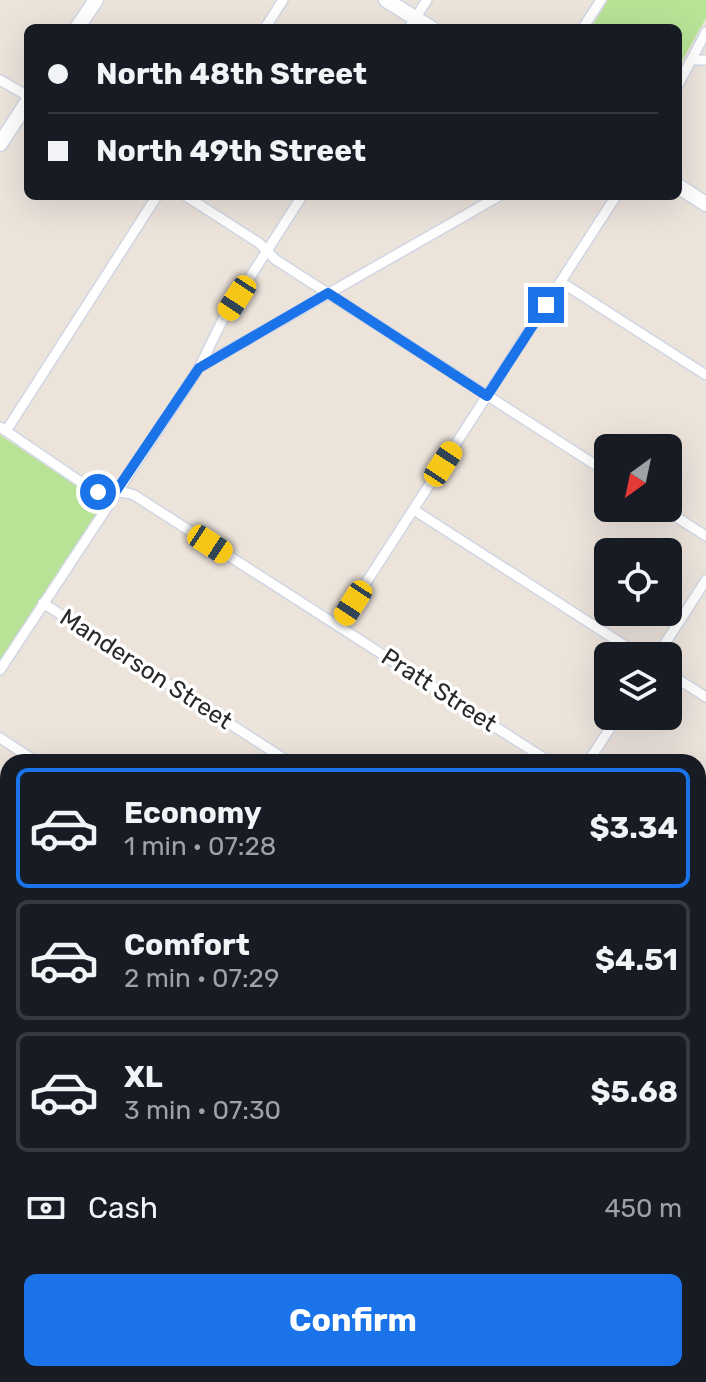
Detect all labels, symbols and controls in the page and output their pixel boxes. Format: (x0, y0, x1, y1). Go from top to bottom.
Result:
text: North 48th Street (96, 56, 367, 92)
text: North 49th Street (96, 133, 366, 169)
car (214, 271, 260, 325)
route end (528, 287, 564, 323)
north arrow (594, 434, 682, 522)
map controls (594, 434, 682, 730)
car (420, 437, 466, 491)
route start (80, 474, 116, 510)
car (183, 521, 237, 567)
button: locate (594, 538, 682, 626)
car (330, 576, 376, 630)
street label: Manderson Street (55, 603, 237, 735)
street label: Pratt Street (376, 642, 502, 738)
button: layers (594, 642, 682, 730)
icon: car (28, 792, 100, 864)
text: Economy (124, 795, 262, 831)
text: $3.34 (589, 810, 678, 846)
text: 1 min · 07:28 (124, 831, 276, 862)
icon: car (28, 924, 100, 996)
text: Comfort (124, 927, 250, 963)
text: $4.51 (595, 942, 678, 978)
text: 2 min · 07:29 (124, 963, 279, 994)
icon: car (28, 1056, 100, 1128)
text: XL (124, 1059, 163, 1095)
text: $5.68 (591, 1074, 678, 1110)
text: 3 min · 07:30 (124, 1095, 281, 1126)
icon: cash (24, 1186, 68, 1230)
text: Cash (88, 1190, 158, 1226)
text: 450 m (604, 1193, 682, 1224)
button: Confirm (24, 1274, 682, 1366)

